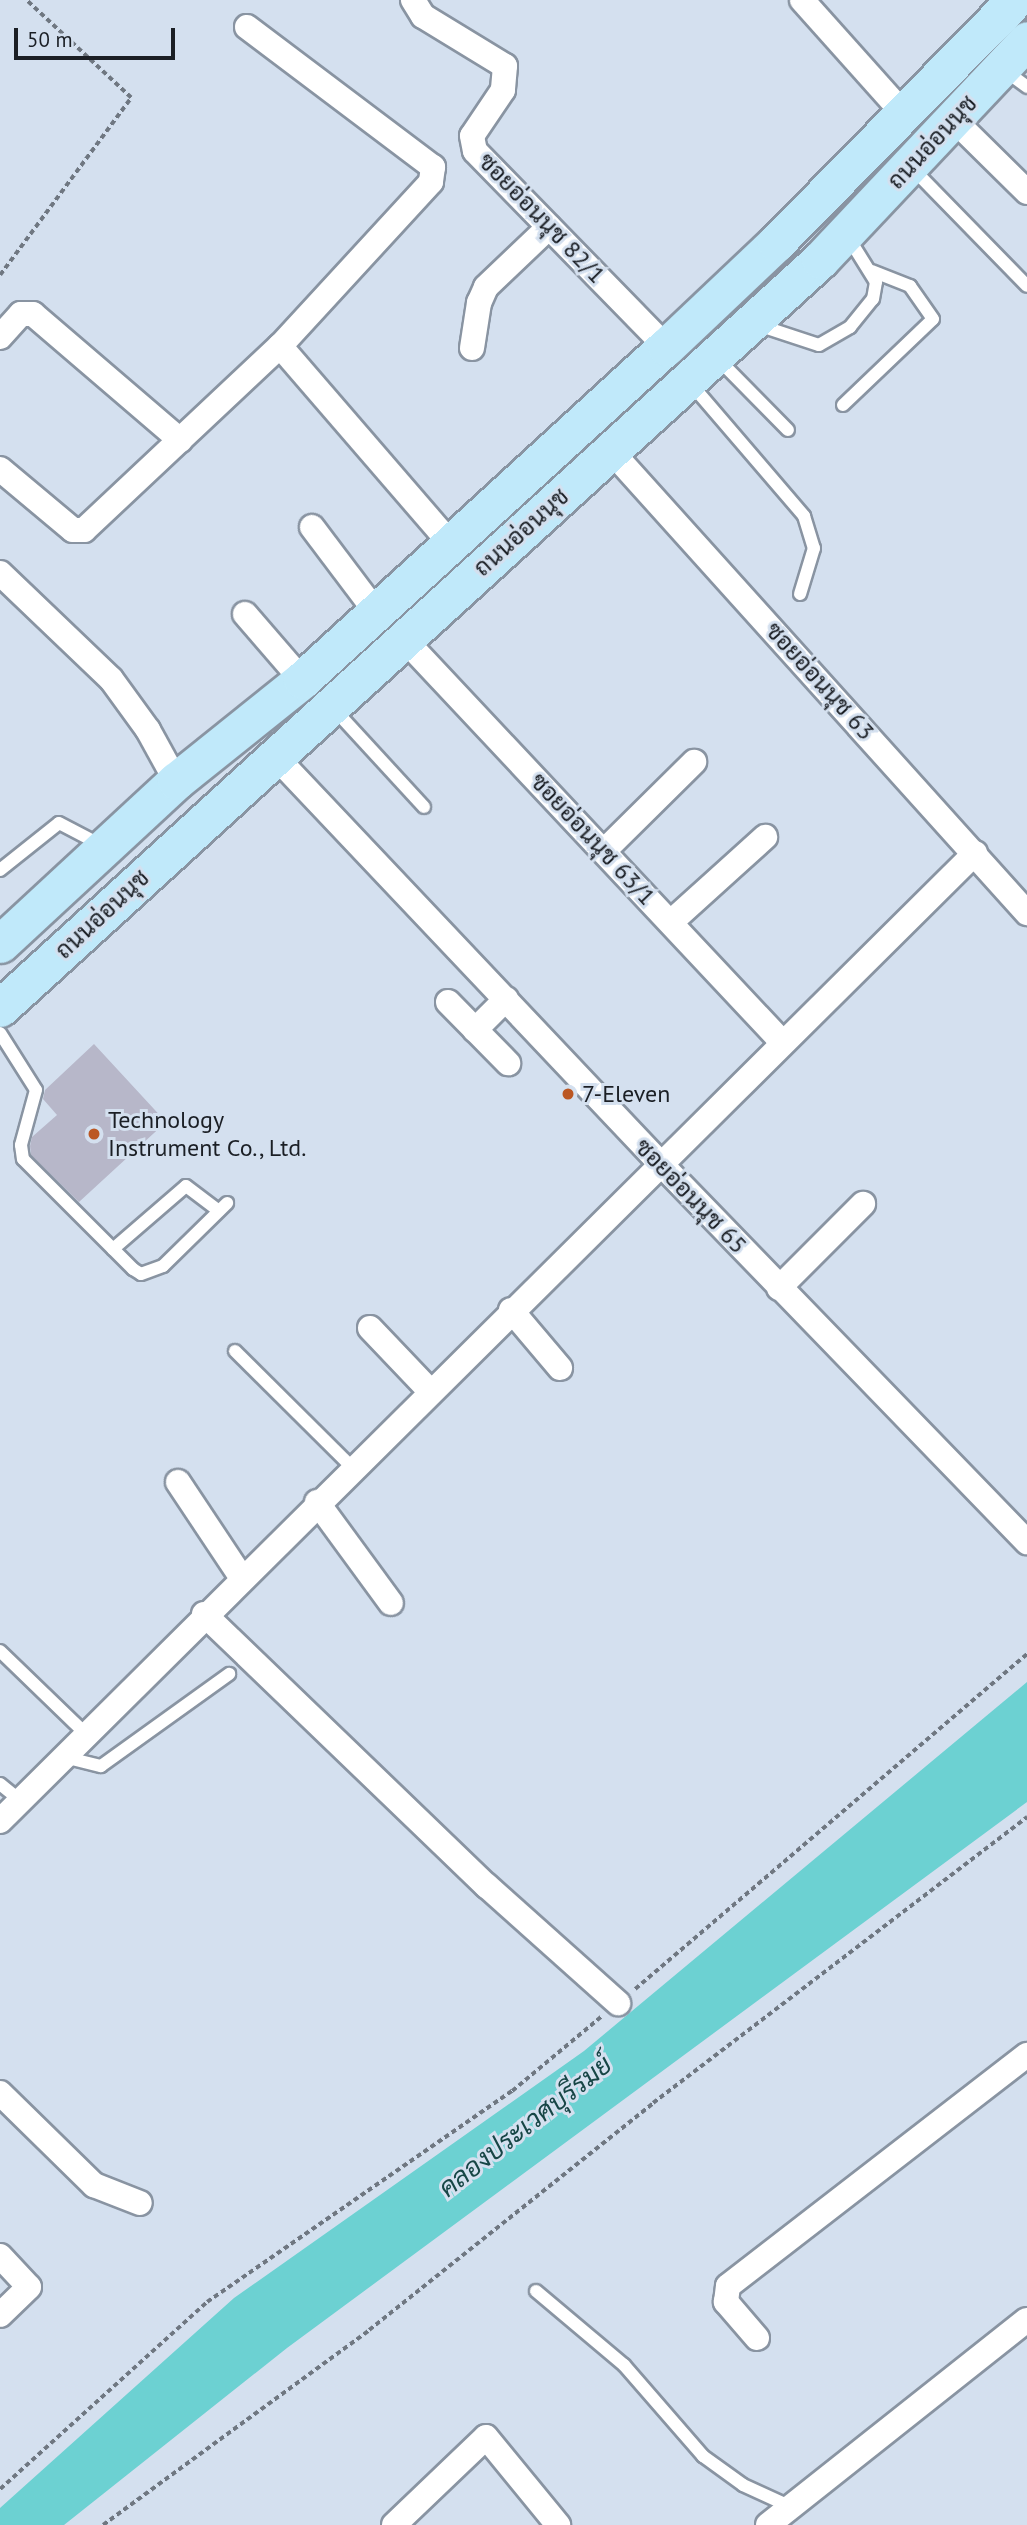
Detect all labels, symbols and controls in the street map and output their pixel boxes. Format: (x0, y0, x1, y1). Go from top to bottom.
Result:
scale bar (18, 14, 178, 58)
text: 50 m (27, 26, 73, 53)
street label: ถนนอ่อนนุช (881, 89, 983, 195)
street label: ซอยอ่อนนุช 82/1 (473, 147, 611, 289)
street label: ถนนอ่อนนุช (468, 482, 574, 582)
street label: ซอยอ่อนนุช 63 (760, 616, 880, 746)
street label: ซอยอ่อนนุช 63/1 (524, 767, 662, 911)
street label: ถนนอ่อนนุช (49, 863, 155, 965)
place label: 7-Eleven (582, 1080, 670, 1108)
marker: 7-Eleven (560, 1086, 576, 1102)
place label: Technology Instrument Co., Ltd. (108, 1106, 308, 1162)
marker: Technology Instrument Co., Ltd. (86, 1126, 102, 1142)
street label: ซอยอ่อนนุช 65 (629, 1133, 753, 1259)
water label: คลองประเวศบุรีรมย์ (432, 2049, 618, 2203)

